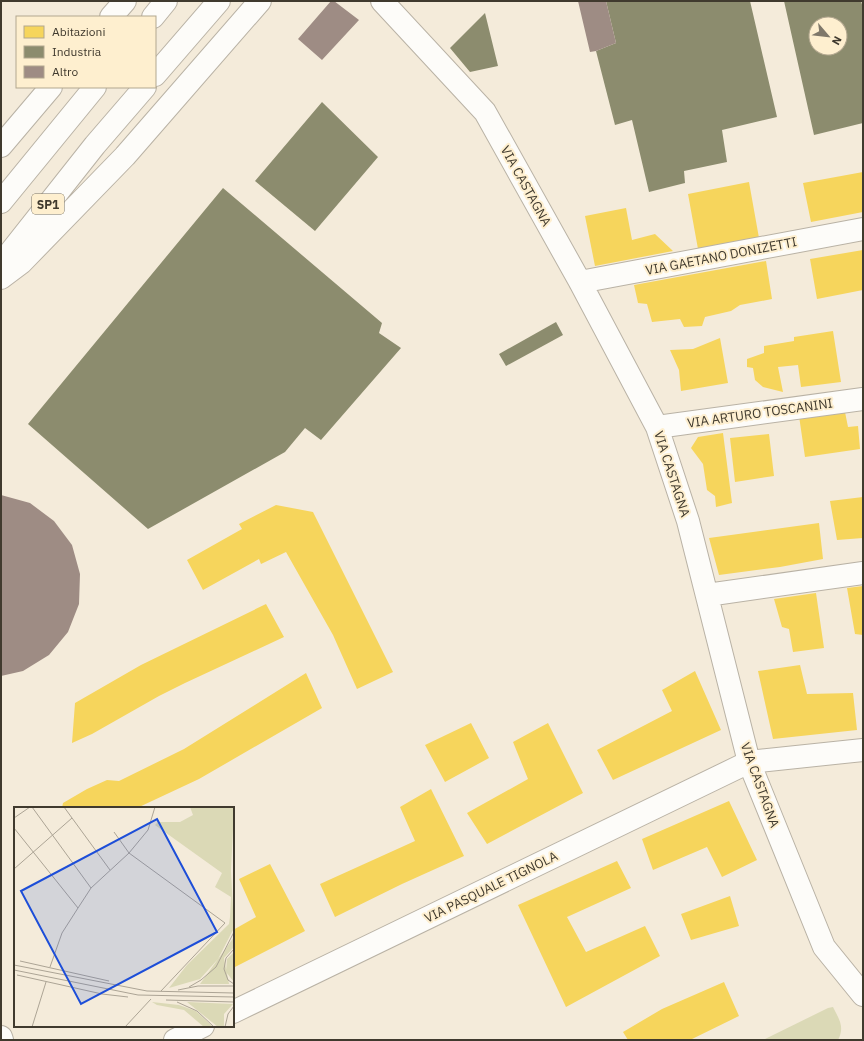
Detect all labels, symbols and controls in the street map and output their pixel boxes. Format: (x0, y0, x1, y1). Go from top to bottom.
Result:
legend (16, 16, 156, 88)
north arrow (808, 16, 848, 56)
text: Abitazioni (52, 24, 105, 39)
text: N (829, 34, 845, 48)
text: Industria (52, 44, 102, 59)
text: Altro (52, 64, 78, 79)
street label: VIA CASTAGNA (497, 143, 555, 230)
road number: SP1 (32, 194, 64, 214)
street label: VIA GAETANO DONIZETTI (644, 233, 798, 279)
street label: VIA ARTURO TOSCANINI (686, 394, 834, 432)
street label: VIA CASTAGNA (650, 429, 694, 520)
street label: VIA CASTAGNA (737, 740, 784, 831)
inset map (14, 807, 234, 1027)
street label: VIA PASQUALE TIGNOLA (422, 847, 561, 927)

